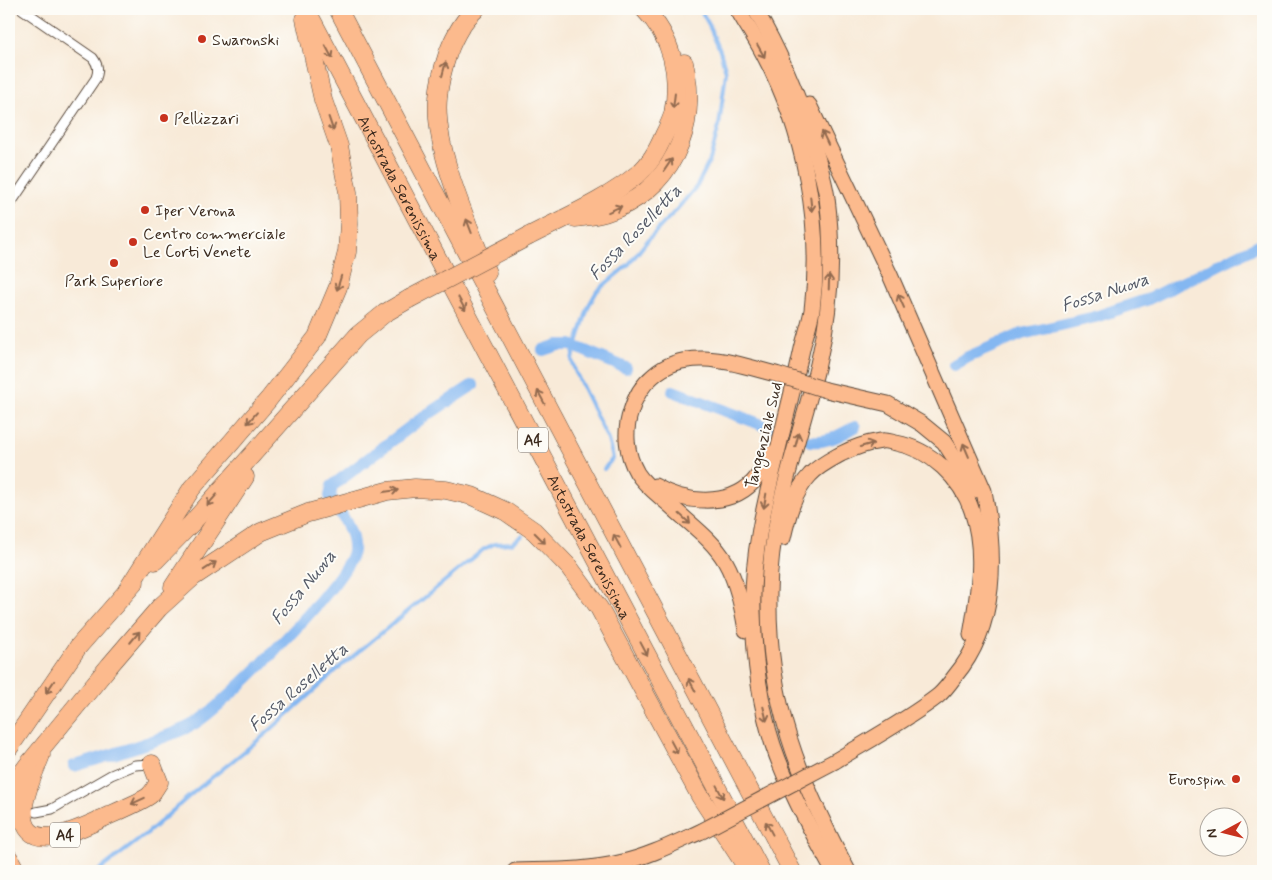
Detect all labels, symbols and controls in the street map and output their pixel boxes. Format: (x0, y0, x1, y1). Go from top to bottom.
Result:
place label: Swaronski (212, 30, 279, 51)
marker: Swaronski (196, 33, 208, 45)
one-way arrow (757, 43, 767, 57)
one-way arrow (325, 44, 334, 59)
one-way arrow (440, 61, 449, 77)
one-way arrow (669, 93, 679, 109)
place label: Pellizzari (174, 109, 239, 130)
marker: Pellizzari (158, 112, 170, 124)
street label: Autostrada Serenissima (352, 112, 446, 265)
one-way arrow (327, 116, 337, 132)
one-way arrow (820, 131, 829, 146)
one-way arrow (664, 159, 674, 173)
water label: Fossa Roselletta (584, 180, 688, 286)
one-way arrow (806, 196, 816, 212)
place label: Iper Verona (155, 201, 236, 222)
one-way arrow (607, 203, 622, 213)
marker: Iper Verona (139, 204, 151, 216)
one-way arrow (464, 219, 473, 234)
place label: Centro commerciale Le Corti Venete (143, 224, 286, 263)
marker: Centro commerciale Le Corti Venete (127, 236, 139, 248)
marker: Park Superiore (108, 257, 120, 269)
water label: Fossa Nuova (1059, 268, 1152, 318)
place label: Park Superiore (65, 271, 163, 292)
one-way arrow (824, 274, 834, 290)
one-way arrow (333, 275, 343, 291)
one-way arrow (896, 294, 906, 309)
one-way arrow (457, 297, 467, 311)
street label: Tangenziale Sud (741, 380, 789, 491)
one-way arrow (536, 390, 545, 405)
one-way arrow (247, 412, 258, 425)
road number: A4 (518, 428, 548, 452)
one-way arrow (793, 433, 802, 449)
one-way arrow (859, 439, 875, 449)
one-way arrow (961, 443, 971, 458)
street label: Autostrada Serenissima (542, 471, 635, 624)
one-way arrow (383, 486, 399, 496)
one-way arrow (760, 493, 770, 509)
one-way arrow (207, 494, 218, 507)
one-way arrow (679, 513, 692, 525)
one-way arrow (534, 531, 546, 544)
one-way arrow (612, 534, 621, 549)
water label: Fossa Nuova (265, 545, 342, 630)
one-way arrow (202, 561, 216, 571)
one-way arrow (129, 631, 140, 644)
water label: Fossa Roselletta (244, 638, 354, 738)
one-way arrow (640, 641, 649, 656)
one-way arrow (687, 678, 697, 692)
one-way arrow (45, 680, 55, 694)
one-way arrow (761, 706, 770, 722)
one-way arrow (669, 740, 679, 755)
place label: Eurospin (1168, 770, 1226, 791)
marker: Eurospin (1230, 773, 1242, 785)
one-way arrow (715, 785, 725, 800)
one-way arrow (131, 797, 146, 807)
north arrow (1200, 808, 1250, 858)
one-way arrow (764, 821, 773, 836)
road number: A4 (50, 822, 80, 848)
text: N (1203, 828, 1222, 839)

